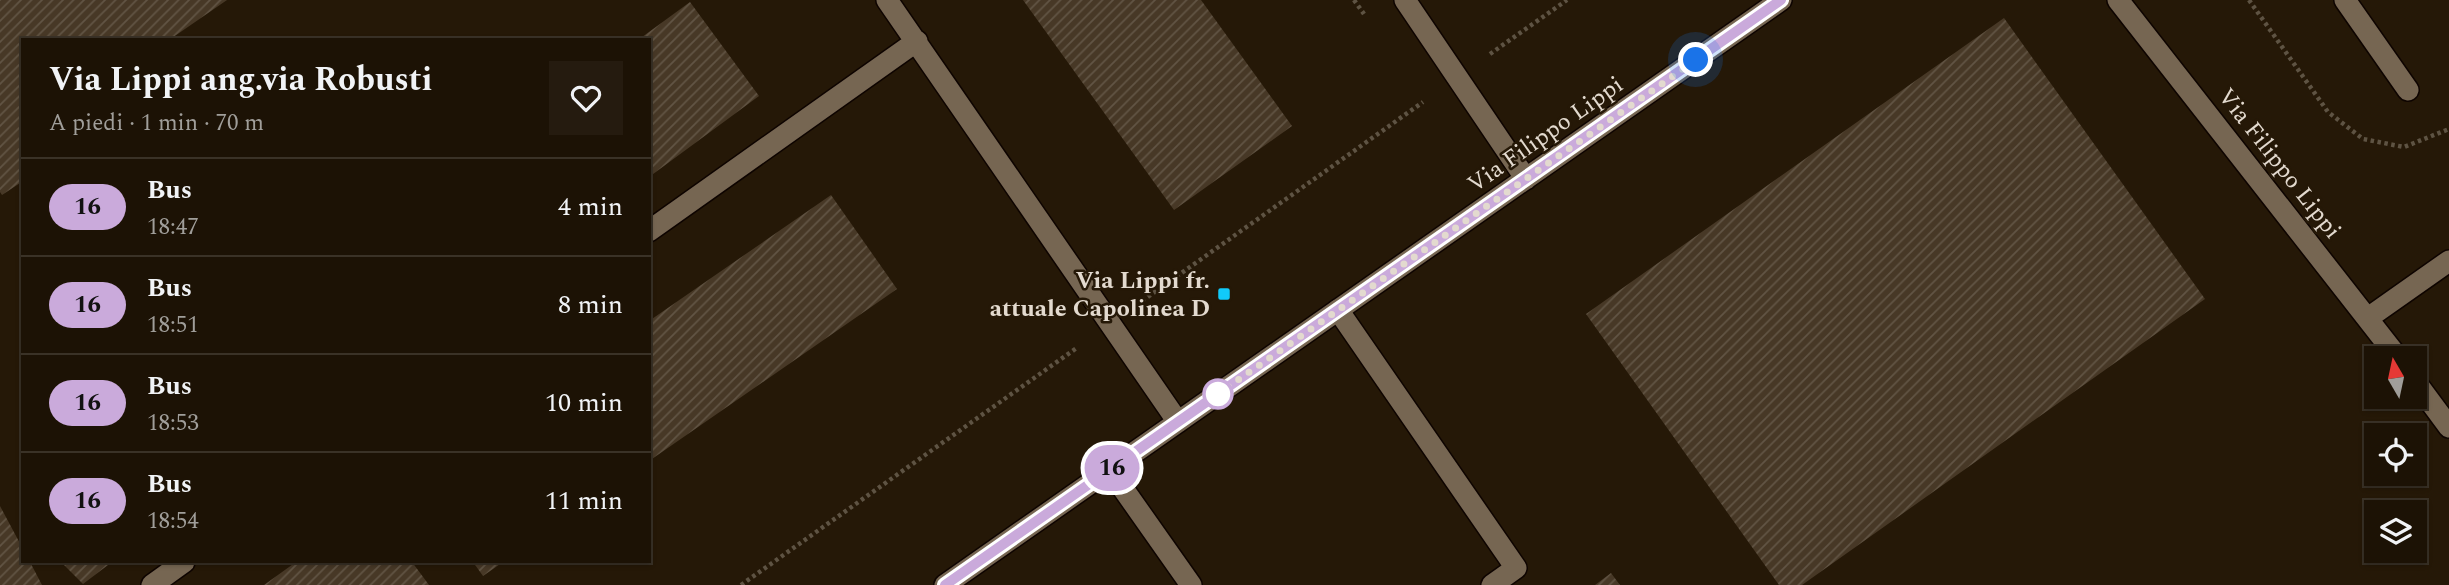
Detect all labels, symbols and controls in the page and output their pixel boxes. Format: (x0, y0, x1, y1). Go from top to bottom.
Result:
your location (1678, 42, 1713, 77)
text: Via Lippi ang.via Robusti (49, 55, 433, 105)
button: heart (549, 61, 623, 135)
street label: Via Filippo Lippi (1460, 68, 1631, 202)
street label: Via Filippo Lippi (2209, 80, 2350, 247)
text: A piedi · 1 min · 70 m (49, 106, 264, 141)
text: Bus (147, 170, 192, 210)
text: 4 min (558, 187, 623, 227)
text: 16 (74, 189, 101, 225)
text: 18:47 (147, 210, 199, 245)
place label: Via Lippi fr. attuale Capolinea D (990, 263, 1210, 327)
text: Bus (147, 268, 192, 308)
text: 8 min (558, 285, 623, 325)
marker: Via Lippi fr. attuale Capolinea D (1216, 286, 1232, 302)
text: 16 (74, 287, 101, 323)
text: 18:51 (147, 308, 199, 343)
north arrow (2364, 346, 2427, 410)
map controls (2364, 346, 2427, 563)
text: Bus (147, 366, 192, 406)
unlabelled marker (1203, 379, 1233, 409)
text: 10 min (545, 383, 623, 423)
text: 16 (74, 385, 101, 421)
text: 18:53 (147, 406, 199, 441)
button: locate (2364, 423, 2427, 486)
line badge: 16 (1080, 445, 1144, 491)
text: 16 (1099, 450, 1125, 486)
text: Bus (147, 464, 192, 504)
text: 11 min (545, 481, 623, 521)
text: 16 (74, 483, 101, 519)
button: layers (2364, 500, 2427, 563)
text: 18:54 (147, 504, 199, 539)

